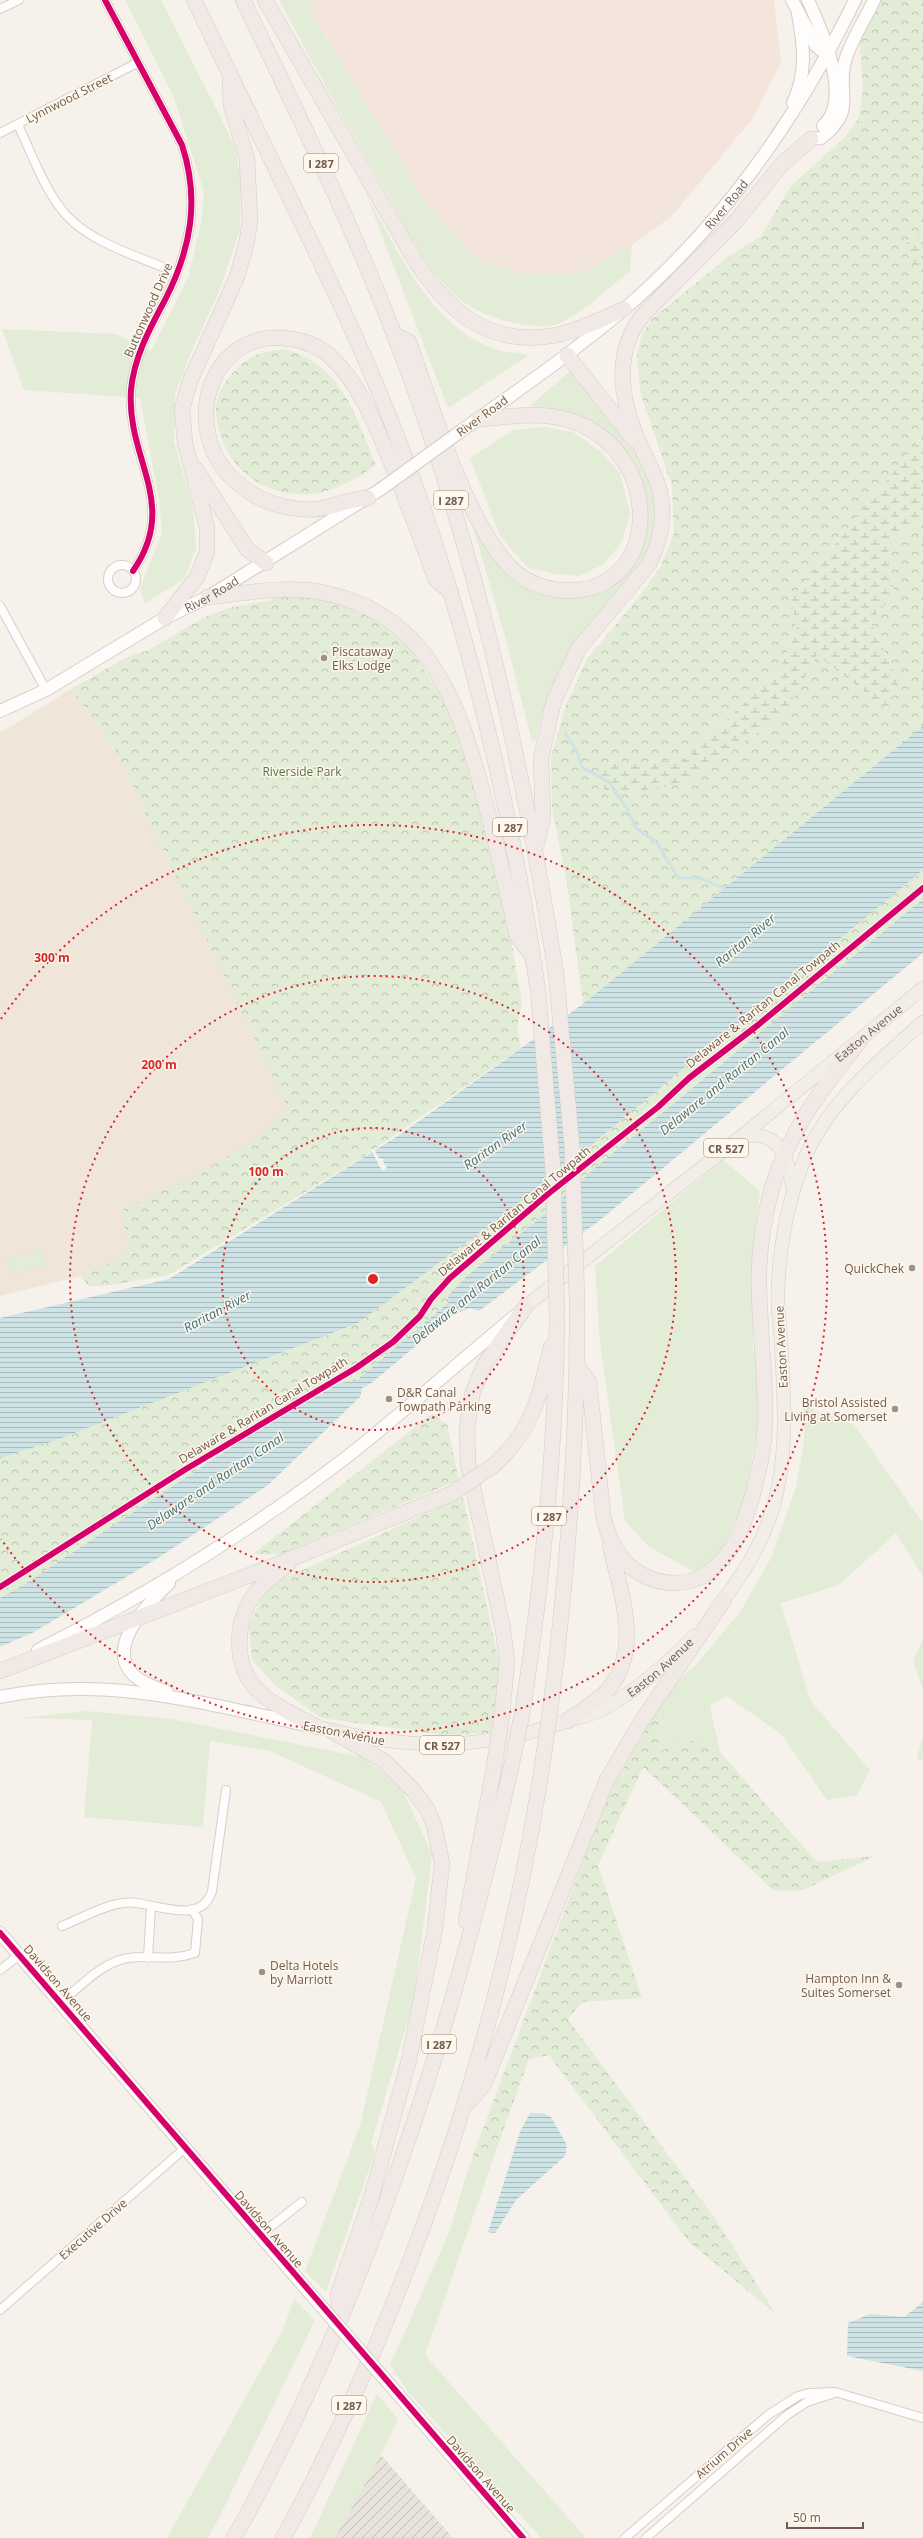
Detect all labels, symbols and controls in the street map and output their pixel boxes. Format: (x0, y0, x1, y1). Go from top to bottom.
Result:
street label: Lynnwood Street (23, 69, 115, 127)
road number: I 287 (304, 154, 338, 172)
street label: River Road (700, 176, 751, 233)
street label: Buttonwood Drive (120, 260, 177, 360)
street label: River Road (453, 392, 511, 440)
road number: I 287 (434, 491, 468, 509)
street label: River Road (181, 572, 242, 616)
place label: Piscataway Elks Lodge (332, 643, 394, 674)
marker: Piscataway Elks Lodge (319, 653, 329, 663)
park label: Riverside Park (262, 763, 342, 780)
road number: I 287 (493, 818, 527, 836)
water label: Raritan River (711, 909, 780, 971)
street label: Delaware & Raritan Canal Towpath (682, 936, 844, 1072)
text: 300 m (34, 949, 70, 966)
street label: Easton Avenue (831, 1000, 906, 1065)
water label: Delaware and Raritan Canal (655, 1023, 793, 1139)
text: 200 m (141, 1056, 177, 1073)
water label: Raritan River (460, 1116, 531, 1174)
road number: CR 527 (704, 1139, 748, 1157)
street label: Delaware & Raritan Canal Towpath (434, 1142, 594, 1280)
text: 100 m (248, 1163, 284, 1180)
water label: Delaware and Raritan Canal (407, 1232, 545, 1348)
place label: QuickChek (844, 1260, 905, 1277)
marker: QuickChek (907, 1263, 917, 1273)
centre of rings (366, 1272, 380, 1286)
water label: Raritan River (180, 1285, 255, 1336)
street label: Easton Avenue (770, 1305, 792, 1389)
street label: Delaware & Raritan Canal Towpath (175, 1353, 351, 1467)
place label: D&R Canal Towpath Parking (397, 1384, 491, 1415)
marker: D&R Canal Towpath Parking (384, 1394, 394, 1404)
place label: Bristol Assisted Living at Somerset (784, 1394, 887, 1425)
marker: Bristol Assisted Living at Somerset (890, 1404, 900, 1414)
water label: Delaware and Raritan Canal (143, 1428, 288, 1534)
road number: I 287 (532, 1507, 566, 1525)
street label: Easton Avenue (623, 1633, 697, 1701)
street label: Easton Avenue (302, 1717, 387, 1749)
road number: CR 527 (420, 1736, 464, 1754)
street label: Davidson Avenue (20, 1941, 96, 2025)
place label: Delta Hotels by Marriott (270, 1957, 339, 1988)
marker: Delta Hotels by Marriott (257, 1967, 267, 1977)
place label: Hampton Inn & Suites Somerset (801, 1970, 891, 2001)
marker: Hampton Inn & Suites Somerset (894, 1980, 904, 1990)
road number: I 287 (422, 2035, 456, 2053)
street label: Davidson Avenue (231, 2187, 307, 2271)
street label: Executive Drive (55, 2194, 131, 2263)
road number: I 287 (332, 2396, 366, 2414)
street label: Atrium Drive (692, 2423, 756, 2483)
street label: Davidson Avenue (443, 2432, 519, 2516)
scale bar (787, 2504, 863, 2530)
text: 50 m (793, 2509, 821, 2526)

